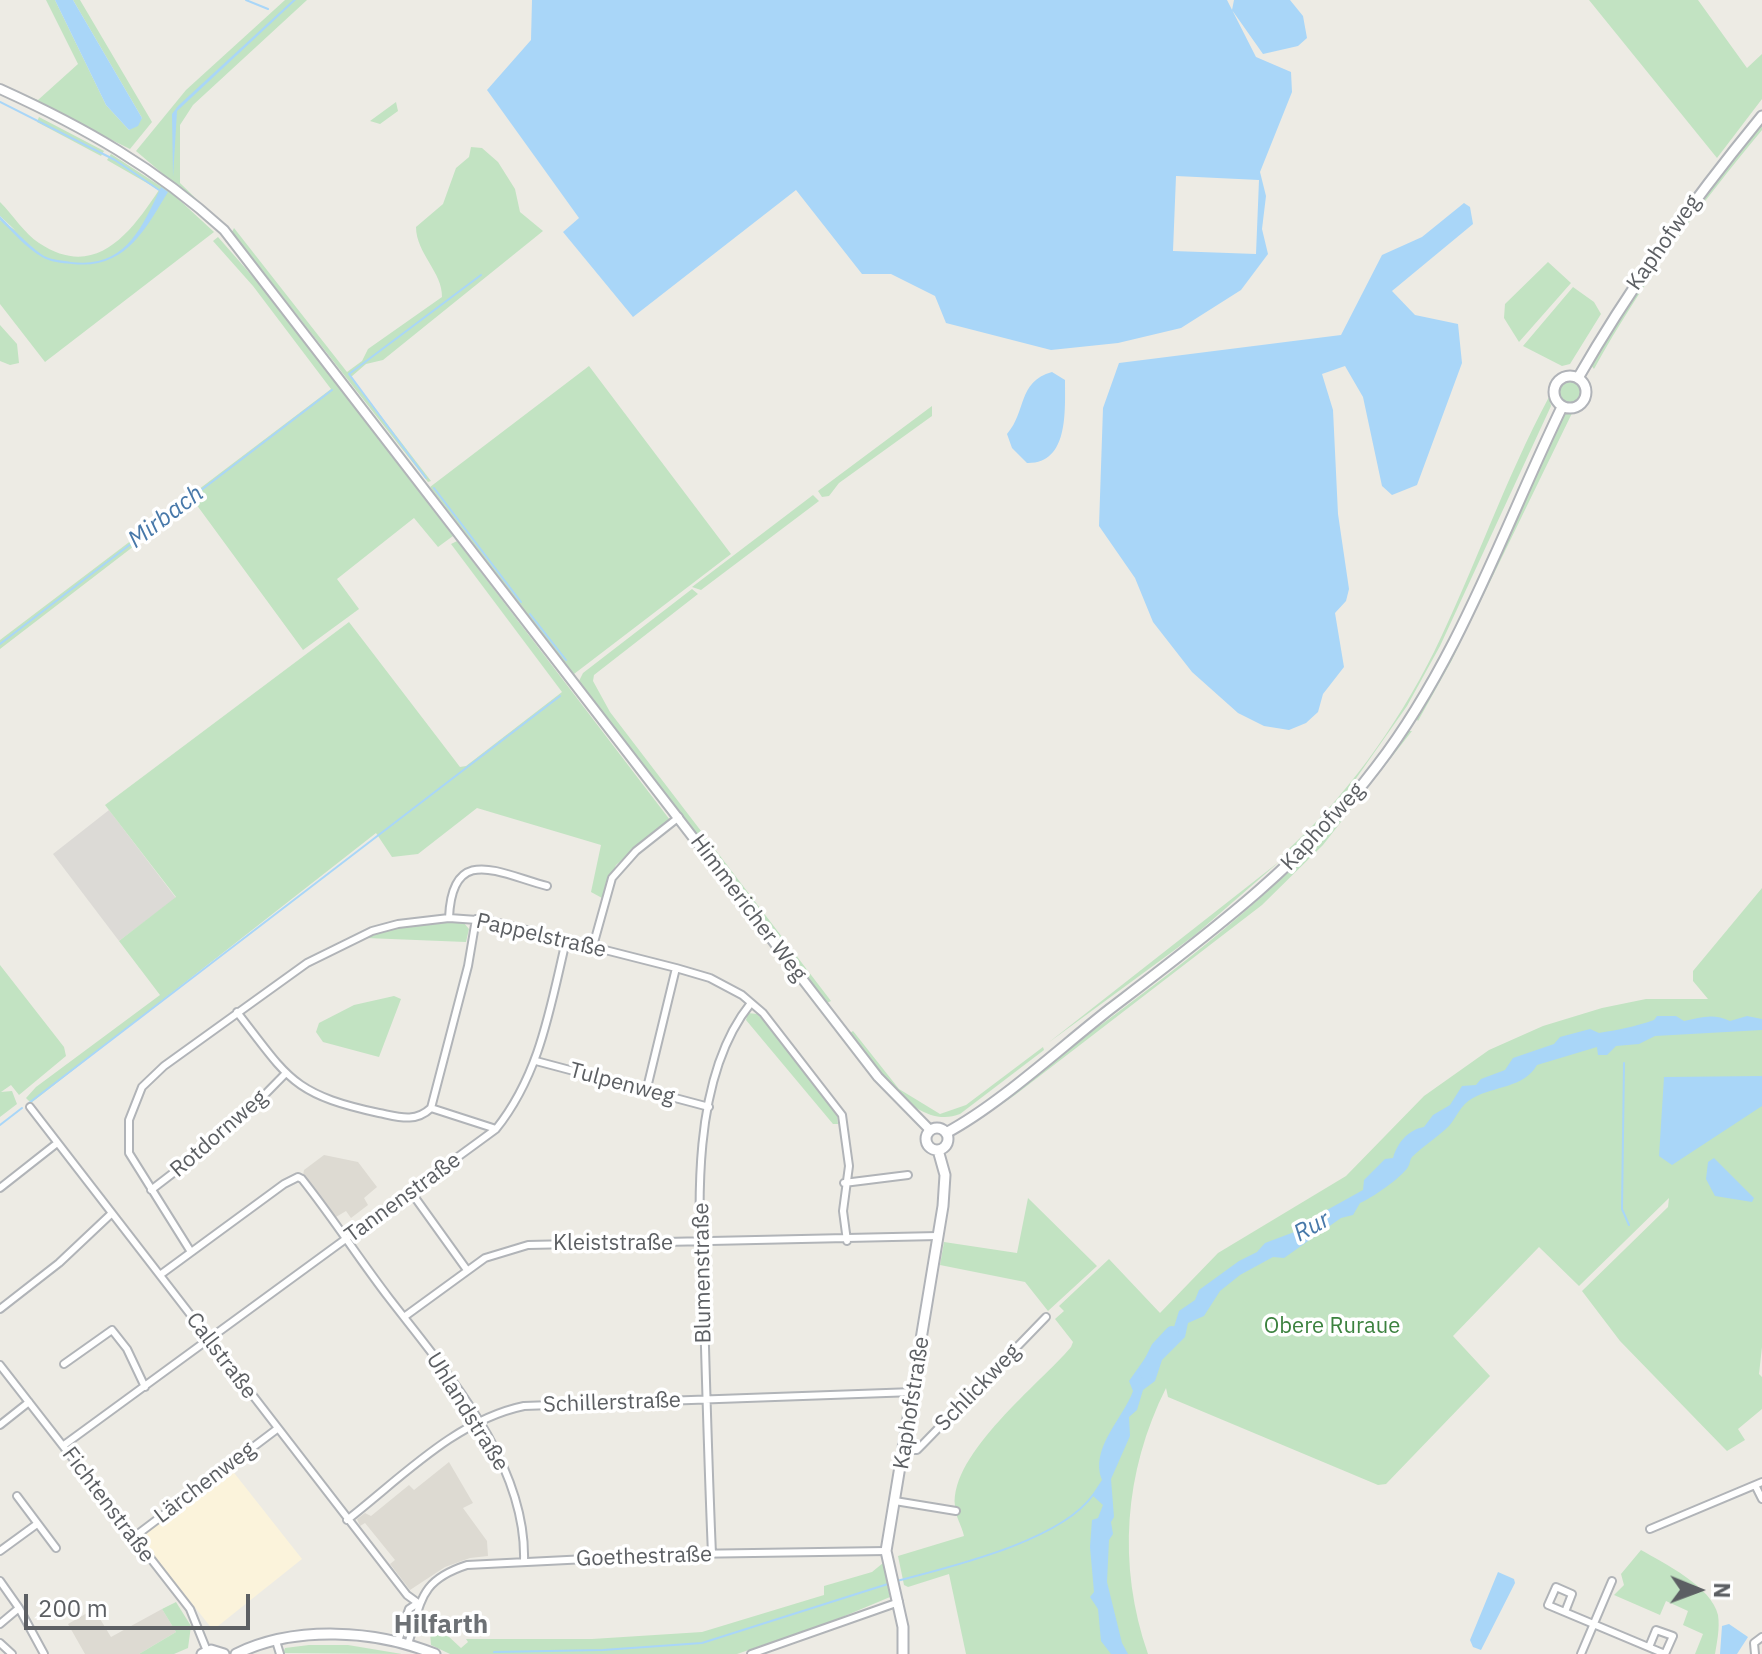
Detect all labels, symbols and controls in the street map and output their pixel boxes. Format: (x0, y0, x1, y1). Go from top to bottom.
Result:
street label: Kaphofweg (1622, 190, 1706, 296)
water label: Mirbach (123, 479, 209, 555)
street label: Kaphofweg (1276, 778, 1370, 876)
street label: Himmericher Weg (684, 829, 812, 987)
street label: Pappelstraße (473, 908, 609, 964)
street label: Tulpenweg (567, 1057, 677, 1111)
street label: Rotdornweg (165, 1085, 273, 1183)
street label: Tannenstraße (340, 1147, 466, 1249)
street label: Blumenstraße (689, 1202, 717, 1344)
water label: Rur (1289, 1205, 1335, 1249)
street label: Kleiststraße (553, 1231, 673, 1257)
street label: Callstraße (180, 1308, 262, 1404)
park label: Obere Ruraue (1264, 1314, 1400, 1340)
street label: Kaphofstraße (888, 1335, 936, 1471)
street label: Schlickweg (930, 1339, 1026, 1437)
street label: Uhlandstraße (420, 1348, 514, 1476)
street label: Schillerstraße (543, 1387, 681, 1419)
street label: Lärchenweg (149, 1437, 261, 1529)
street label: Fichtenstraße (56, 1442, 160, 1568)
street label: Goethestraße (576, 1541, 712, 1573)
north arrow (1658, 1550, 1738, 1630)
scale bar (28, 1578, 254, 1628)
text: N (1708, 1582, 1737, 1599)
text: 200 m (38, 1592, 108, 1624)
district label: Hilfarth (394, 1609, 488, 1641)

